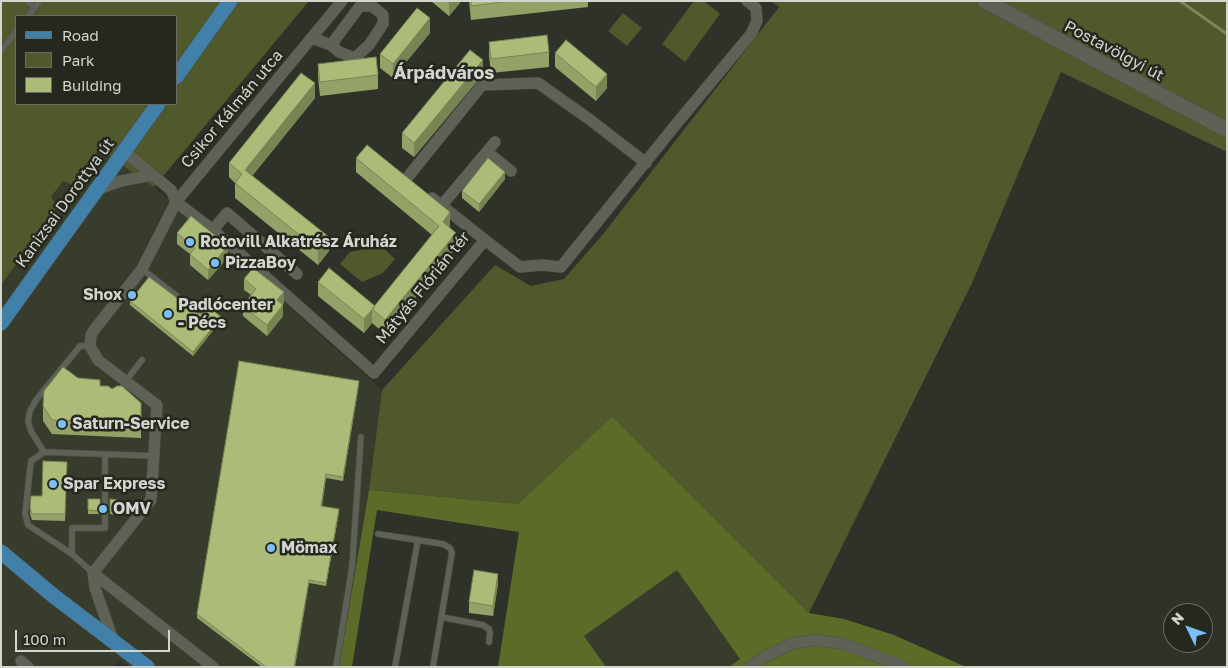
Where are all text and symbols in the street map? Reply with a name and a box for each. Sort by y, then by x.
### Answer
legend [15,15,178,105]
street label: Postavölgyi út [1061,17,1167,85]
text: Road [62,26,99,44]
street label: Csikor Kálmán utca [177,46,287,172]
text: Park [62,51,94,69]
district label: Árpádváros [394,62,494,84]
text: Building [62,76,122,94]
street label: Kanizsai Dorottya út [12,135,118,271]
street label: Mátyás Flórián tér [372,228,474,348]
place label: Rotovill Alkatrész Áruház [200,232,397,252]
marker: Rotovill Alkatrész Áruház [184,236,196,248]
place label: PizzaBoy [225,253,296,273]
marker: PizzaBoy [209,257,221,269]
place label: Shox [83,285,122,305]
marker: Shox [126,289,138,301]
place label: Padlócenter - Pécs [178,295,273,333]
marker: Padlócenter - Pécs [162,308,174,320]
place label: Saturn-Service [72,414,189,434]
marker: Saturn-Service [56,418,68,430]
place label: Spar Express [63,474,166,494]
marker: Spar Express [47,478,59,490]
place label: OMV [113,499,151,519]
marker: OMV [97,503,109,515]
place label: Mömax [281,538,337,558]
marker: Mömax [265,542,277,554]
north arrow [1163,603,1213,653]
text: N [1167,609,1187,628]
scale bar [18,620,172,652]
text: 100 m [23,630,66,648]

